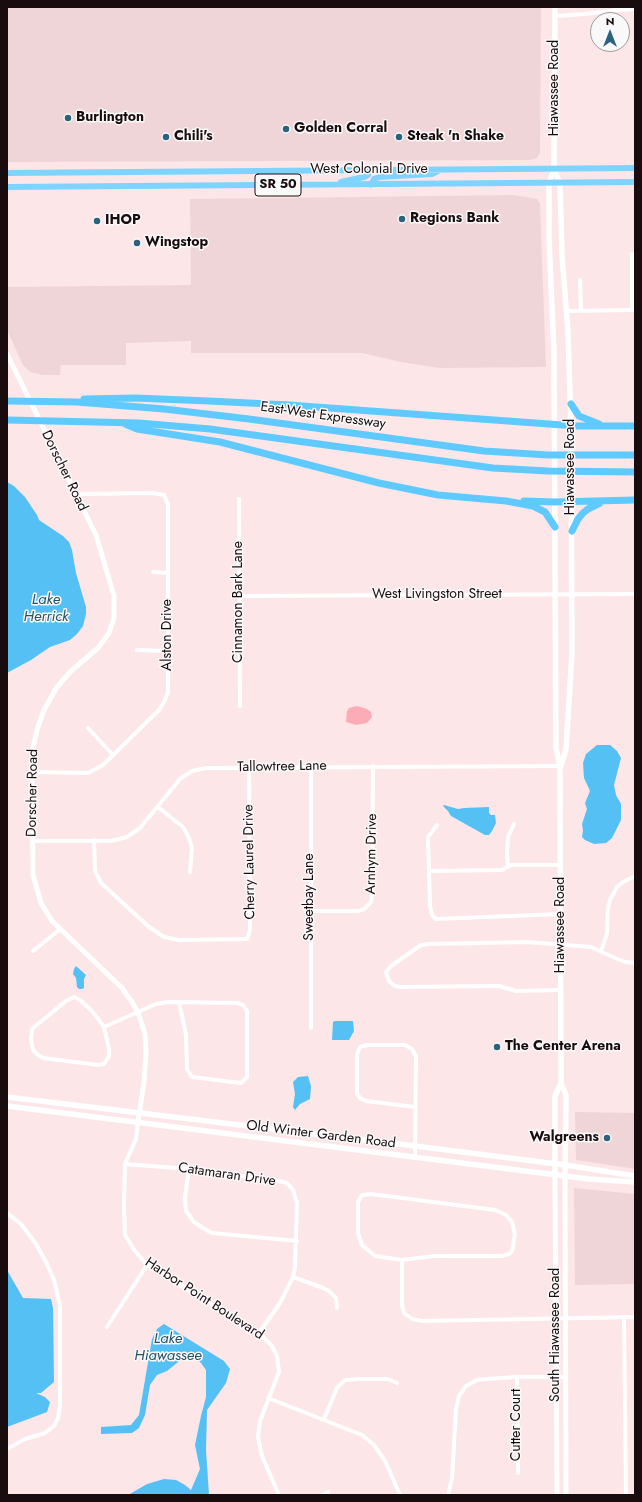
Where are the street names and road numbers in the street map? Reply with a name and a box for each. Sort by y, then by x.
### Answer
street label: Hiawassee Road [547,40,563,136]
street label: West Colonial Drive [310,162,428,178]
road number: SR 50 [255,174,301,196]
street label: East-West Expressway [259,399,387,433]
street label: Hiawassee Road [563,419,579,515]
street label: Dorscher Road [37,428,91,514]
street label: Cinnamon Bark Lane [231,541,247,663]
street label: West Livingston Street [372,587,502,603]
street label: Alston Drive [160,599,176,671]
street label: Dorscher Road [24,749,42,837]
street label: Tallowtree Lane [237,758,327,776]
street label: Cherry Laurel Drive [241,804,259,920]
street label: Arnhym Drive [363,813,381,895]
street label: Sweetbay Lane [302,853,318,941]
street label: Hiawassee Road [553,877,569,973]
street label: Old Winter Garden Road [245,1118,397,1152]
street label: Catamaran Drive [177,1160,277,1190]
street label: Harbor Point Boulevard [141,1254,267,1344]
street label: South Hiawassee Road [548,1268,564,1402]
street label: Cutter Court [509,1389,525,1461]

